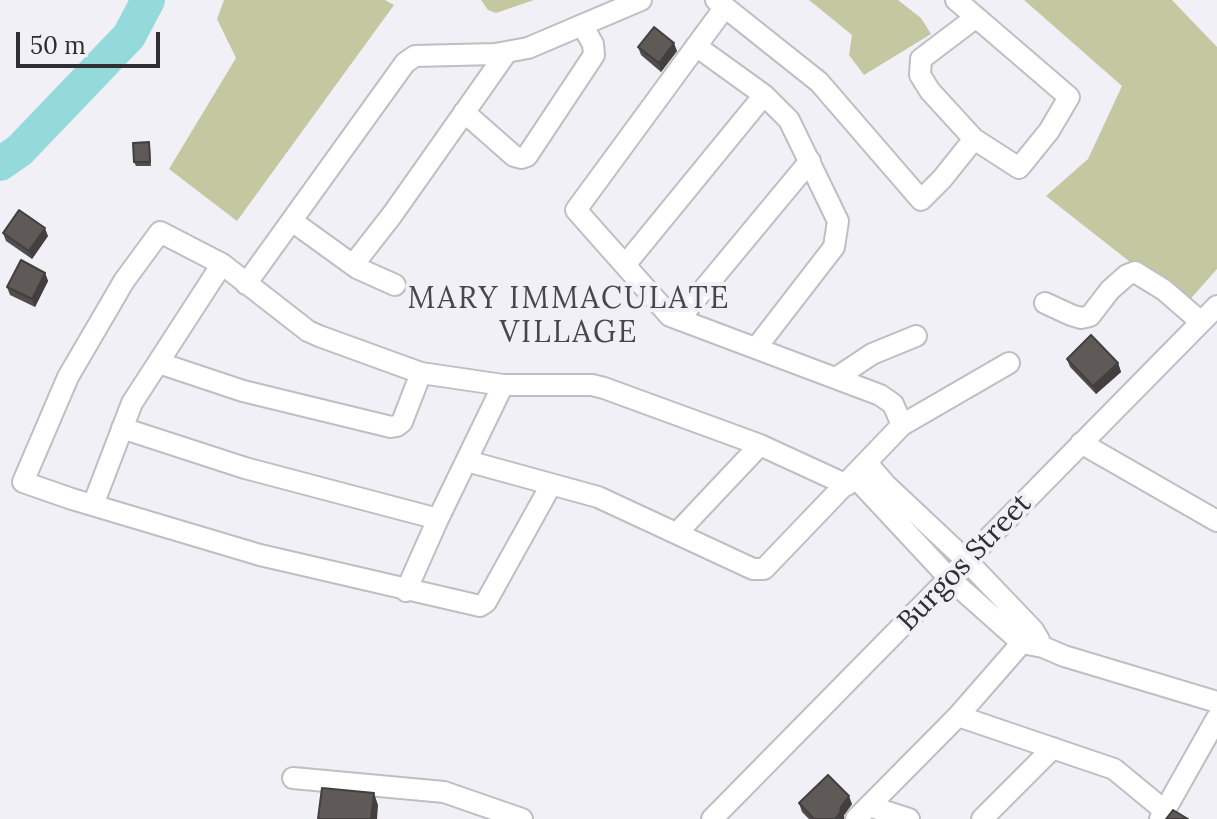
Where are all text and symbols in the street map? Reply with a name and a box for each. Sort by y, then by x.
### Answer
scale bar [20,16,164,66]
text: 50 m [30,30,86,61]
district label: MARY IMMACULATE VILLAGE [408,281,730,352]
street label: Burgos Street [891,488,1039,638]

